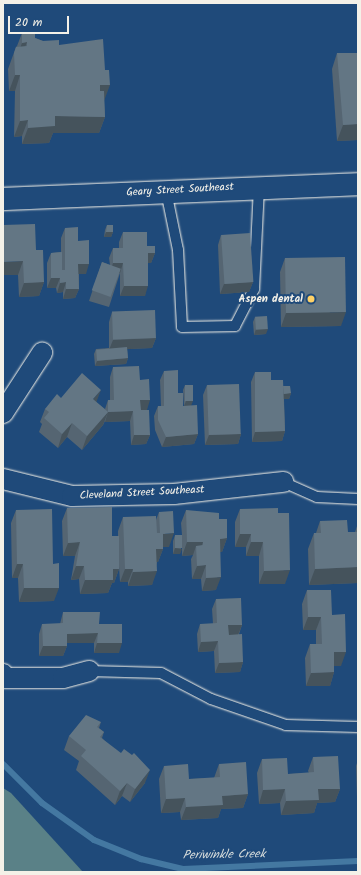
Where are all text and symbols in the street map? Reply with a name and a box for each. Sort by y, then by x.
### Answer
scale bar [10,8,71,34]
text: 20 m [15,13,42,32]
street label: Geary Street Southeast [126,181,234,199]
place label: Aspen dental [238,292,303,306]
marker: Aspen dental [306,294,316,304]
street label: Cleveland Street Southeast [79,483,205,503]
water label: Periwinkle Creek [183,847,265,863]

